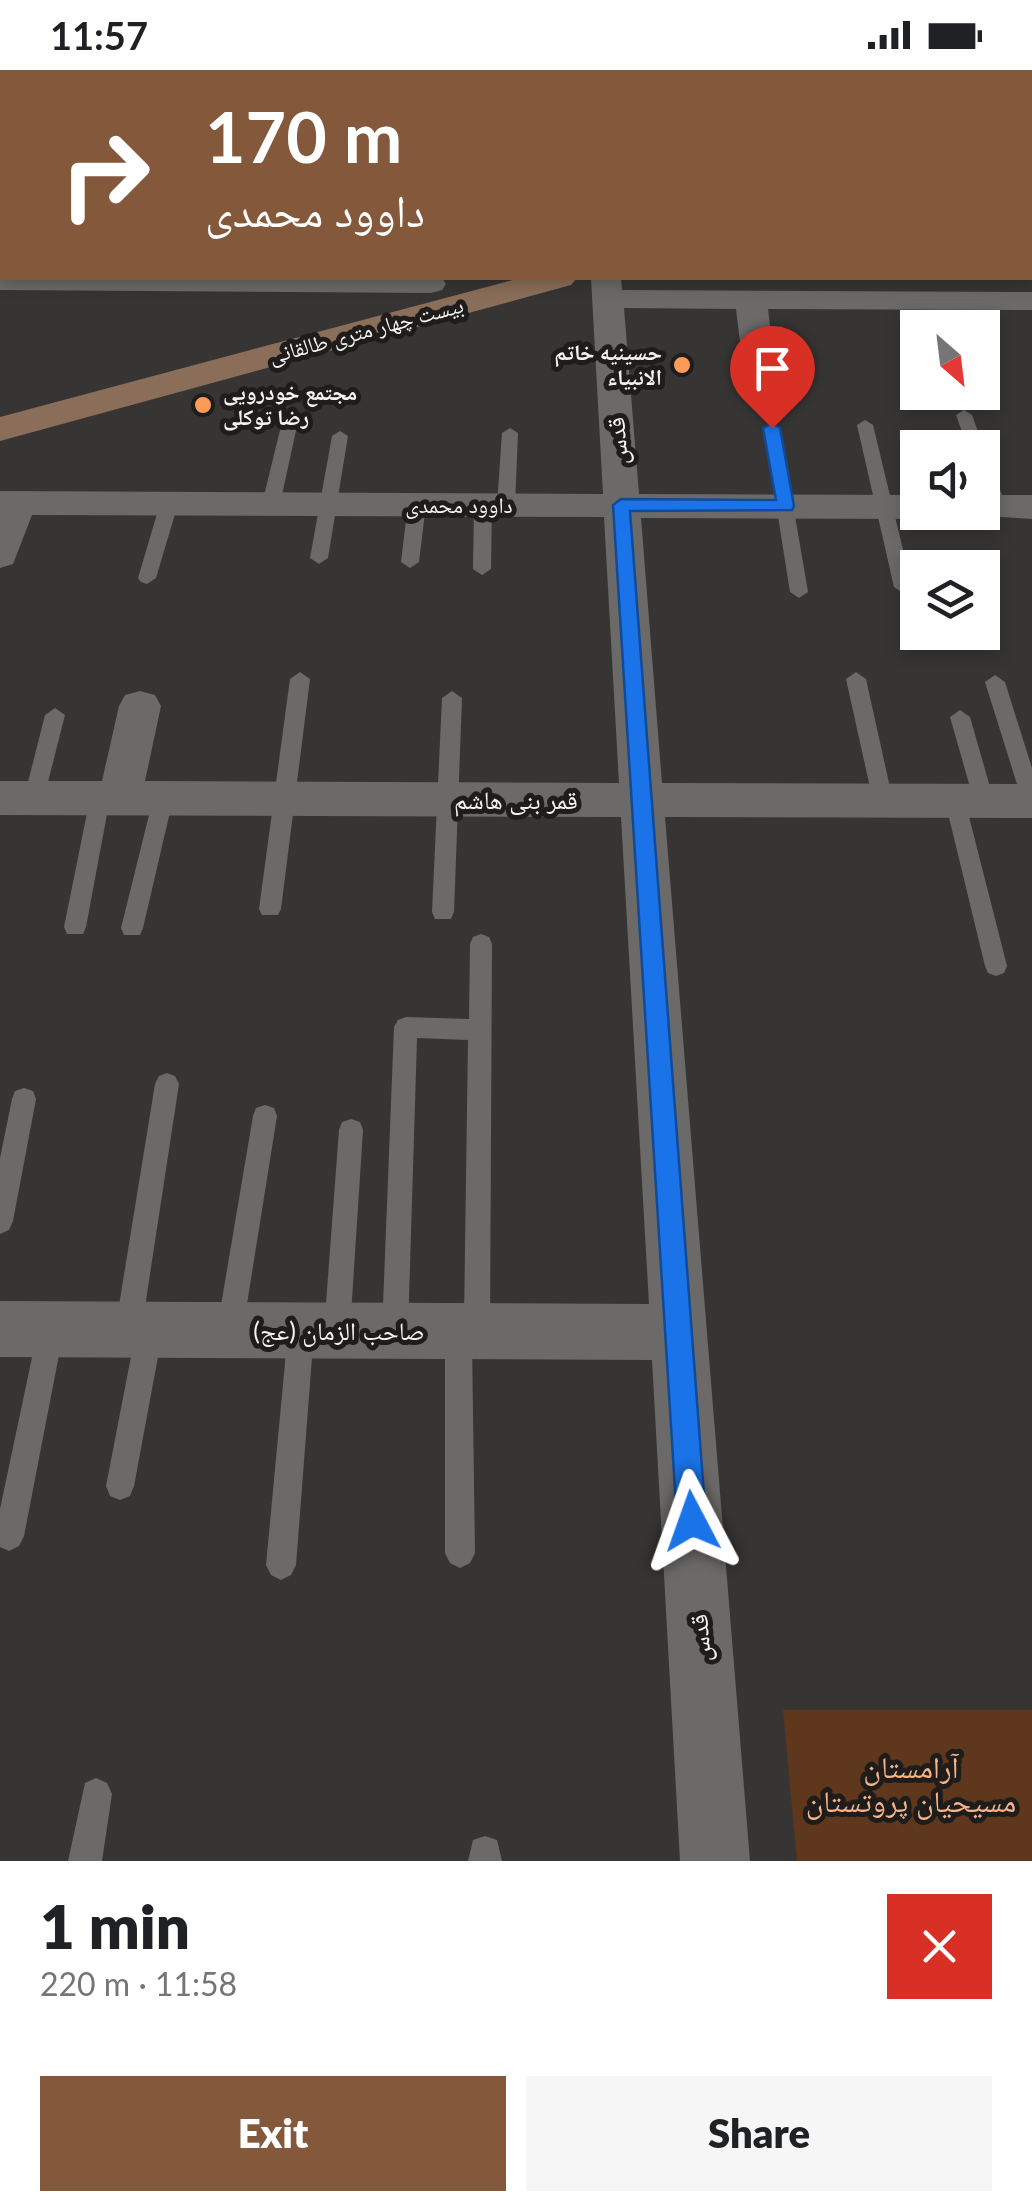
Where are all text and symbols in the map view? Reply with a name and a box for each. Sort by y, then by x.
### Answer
text: 11:57 [50,12,148,58]
text: 170 m [205,94,402,178]
icon: right [40,110,170,240]
text: داوود محمدی [205,183,425,237]
street label: بیست چهار متری طالقانی [266,291,466,369]
north arrow [900,310,1000,410]
map controls [900,310,1000,650]
pin [730,326,815,429]
place label: حسینیه خاتم الانبیاء [554,338,662,391]
icon: arrive [745,341,800,396]
marker: حسینیه خاتم الانبیاء [671,354,693,376]
place label: مجتمع خودرویی رضا توکلی [223,378,357,431]
marker: مجتمع خودرویی رضا توکلی [192,394,214,416]
street label: قدس [599,416,635,466]
button: sound [900,430,1000,530]
street label: داوود محمدی [405,491,513,519]
button: layers [900,550,1000,650]
street label: قمر بنی هاشم [454,784,578,817]
street label: صاحب الزمان (عج) [253,1315,425,1347]
position arrow [640,1469,744,1573]
street label: قدس [682,1613,718,1663]
park label: آرامستان مسیحیان پروتستان [806,1748,1016,1820]
text: 1 min [40,1890,190,1962]
button: close [887,1894,992,1999]
text: 220 m · 11:58 [40,1964,237,2003]
button: Exit [40,2076,506,2191]
button: Share [526,2076,992,2191]

